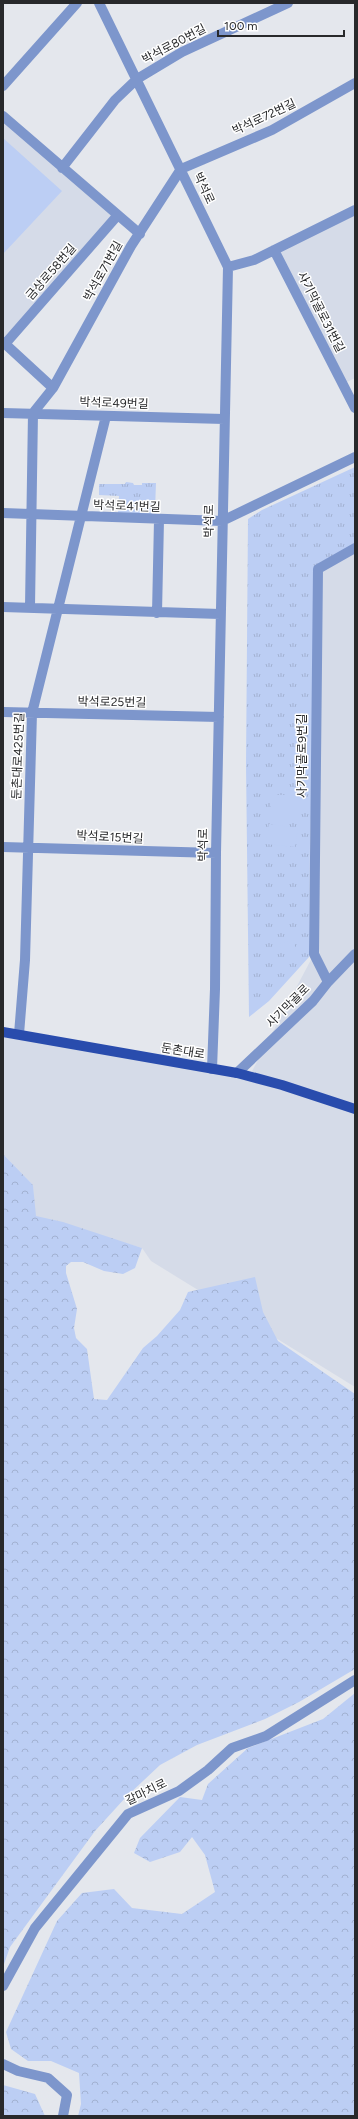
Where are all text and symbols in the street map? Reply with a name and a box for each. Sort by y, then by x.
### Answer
scale bar [218,12,344,38]
text: 100 m [224,19,258,33]
street label: 박석로80번길 [140,21,208,67]
street label: 박석로72번길 [230,96,298,138]
street label: 박석로 [191,170,217,206]
street label: 박석로71번길 [81,238,125,304]
street label: 금상로58번길 [23,241,79,303]
street label: 사기막골로31번길 [295,269,347,355]
street label: 박석로49번길 [79,395,149,411]
street label: 박석로41번길 [93,498,161,514]
street label: 박석로 [202,504,216,538]
street label: 박석로25번길 [77,694,147,710]
street label: 둔촌대로425번길 [9,712,27,800]
street label: 사기막골로9번길 [295,714,309,798]
street label: 박석로15번길 [76,828,144,846]
street label: 박석로 [196,828,210,862]
street label: 사기막골로 [264,982,312,1030]
street label: 둔촌대로 [160,1041,206,1061]
street label: 갈마치로 [123,1776,169,1808]

